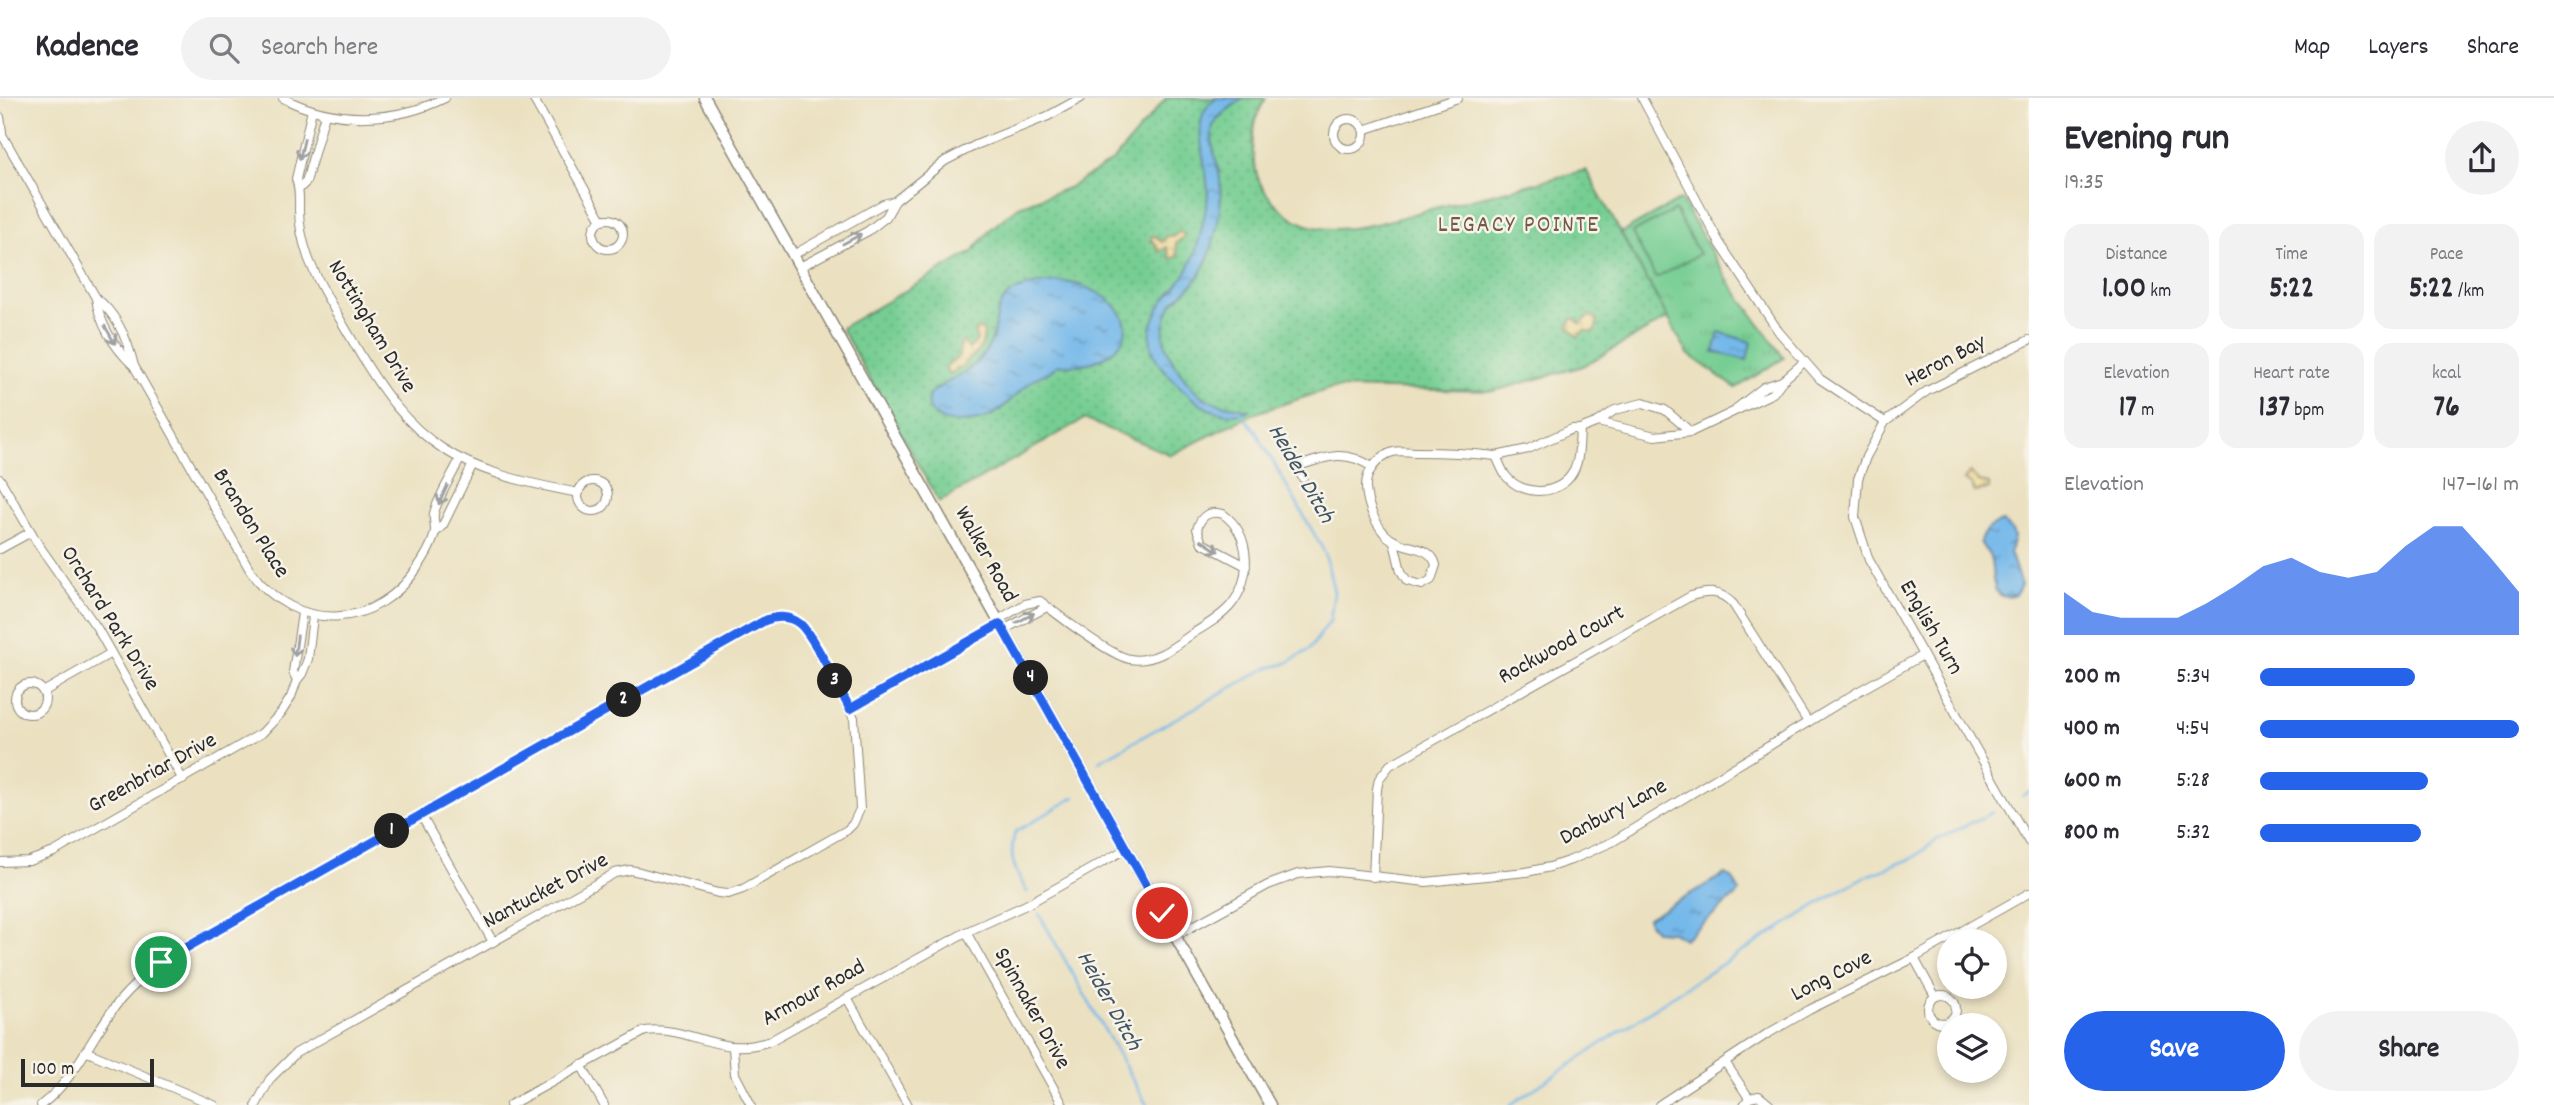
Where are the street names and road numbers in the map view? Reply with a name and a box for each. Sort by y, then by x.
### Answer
street label: Nottingham Drive [318,254,424,400]
street label: Heron Bay [1900,327,1993,397]
street label: Brandon Place [203,463,297,585]
street label: Walker Road [945,501,1025,609]
street label: Orchard Park Drive [51,540,167,698]
street label: English Turn [1890,574,1970,682]
street label: Rockwood Court [1493,598,1631,694]
street label: Greenbriar Drive [83,725,223,823]
street label: Danbury Lane [1555,771,1673,855]
street label: Nantucket Drive [477,845,615,939]
street label: Spinnaker Drive [984,942,1078,1076]
street label: Long Cove [1786,943,1878,1011]
street label: Armour Road [756,952,872,1036]

